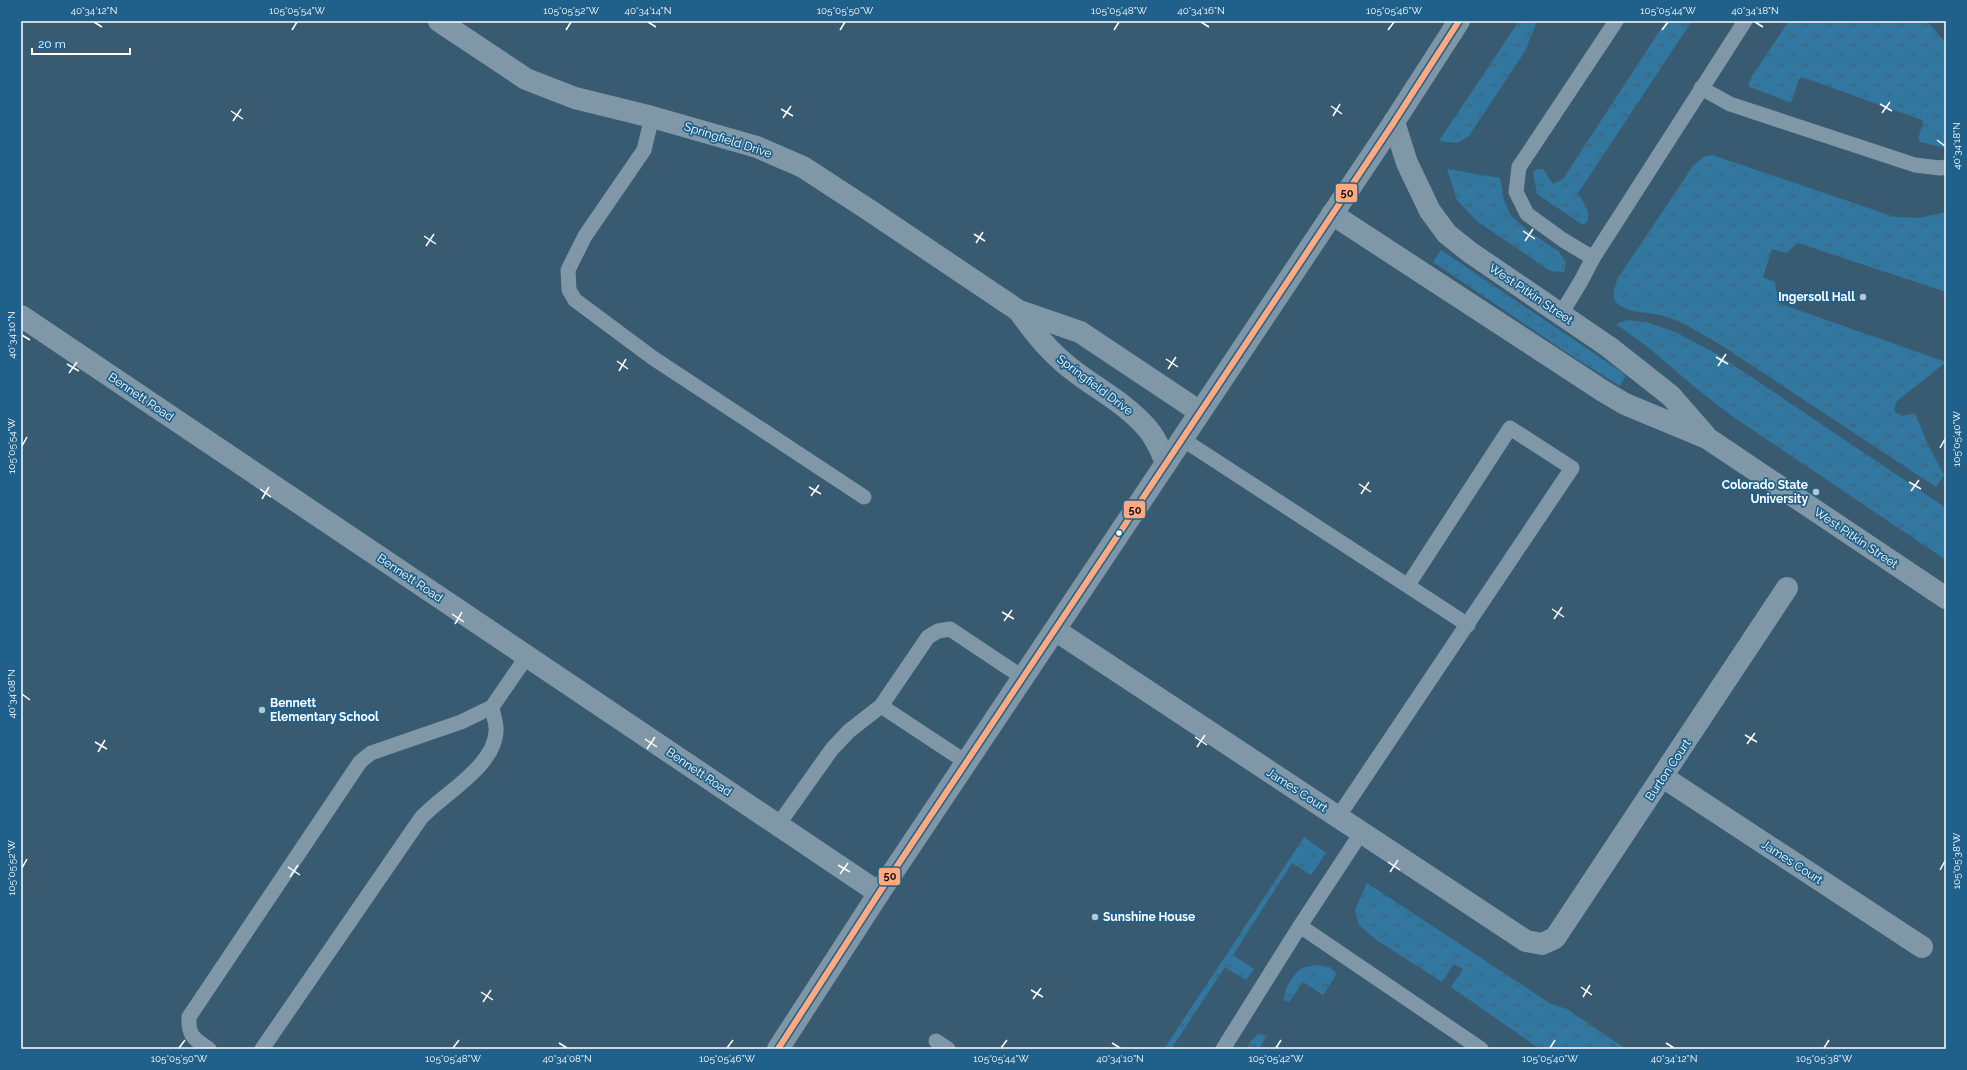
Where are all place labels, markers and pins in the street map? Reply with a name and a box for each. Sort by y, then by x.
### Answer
place label: Ingersoll Hall [1778,290,1855,304]
marker: Ingersoll Hall [1858,292,1868,302]
place label: Colorado State University [1722,478,1808,506]
marker: Colorado State University [1811,487,1821,497]
unlabelled marker [1114,528,1124,538]
place label: Bennett Elementary School [270,696,379,724]
marker: Bennett Elementary School [257,705,267,715]
place label: Sunshine House [1103,910,1195,924]
marker: Sunshine House [1090,912,1100,922]

